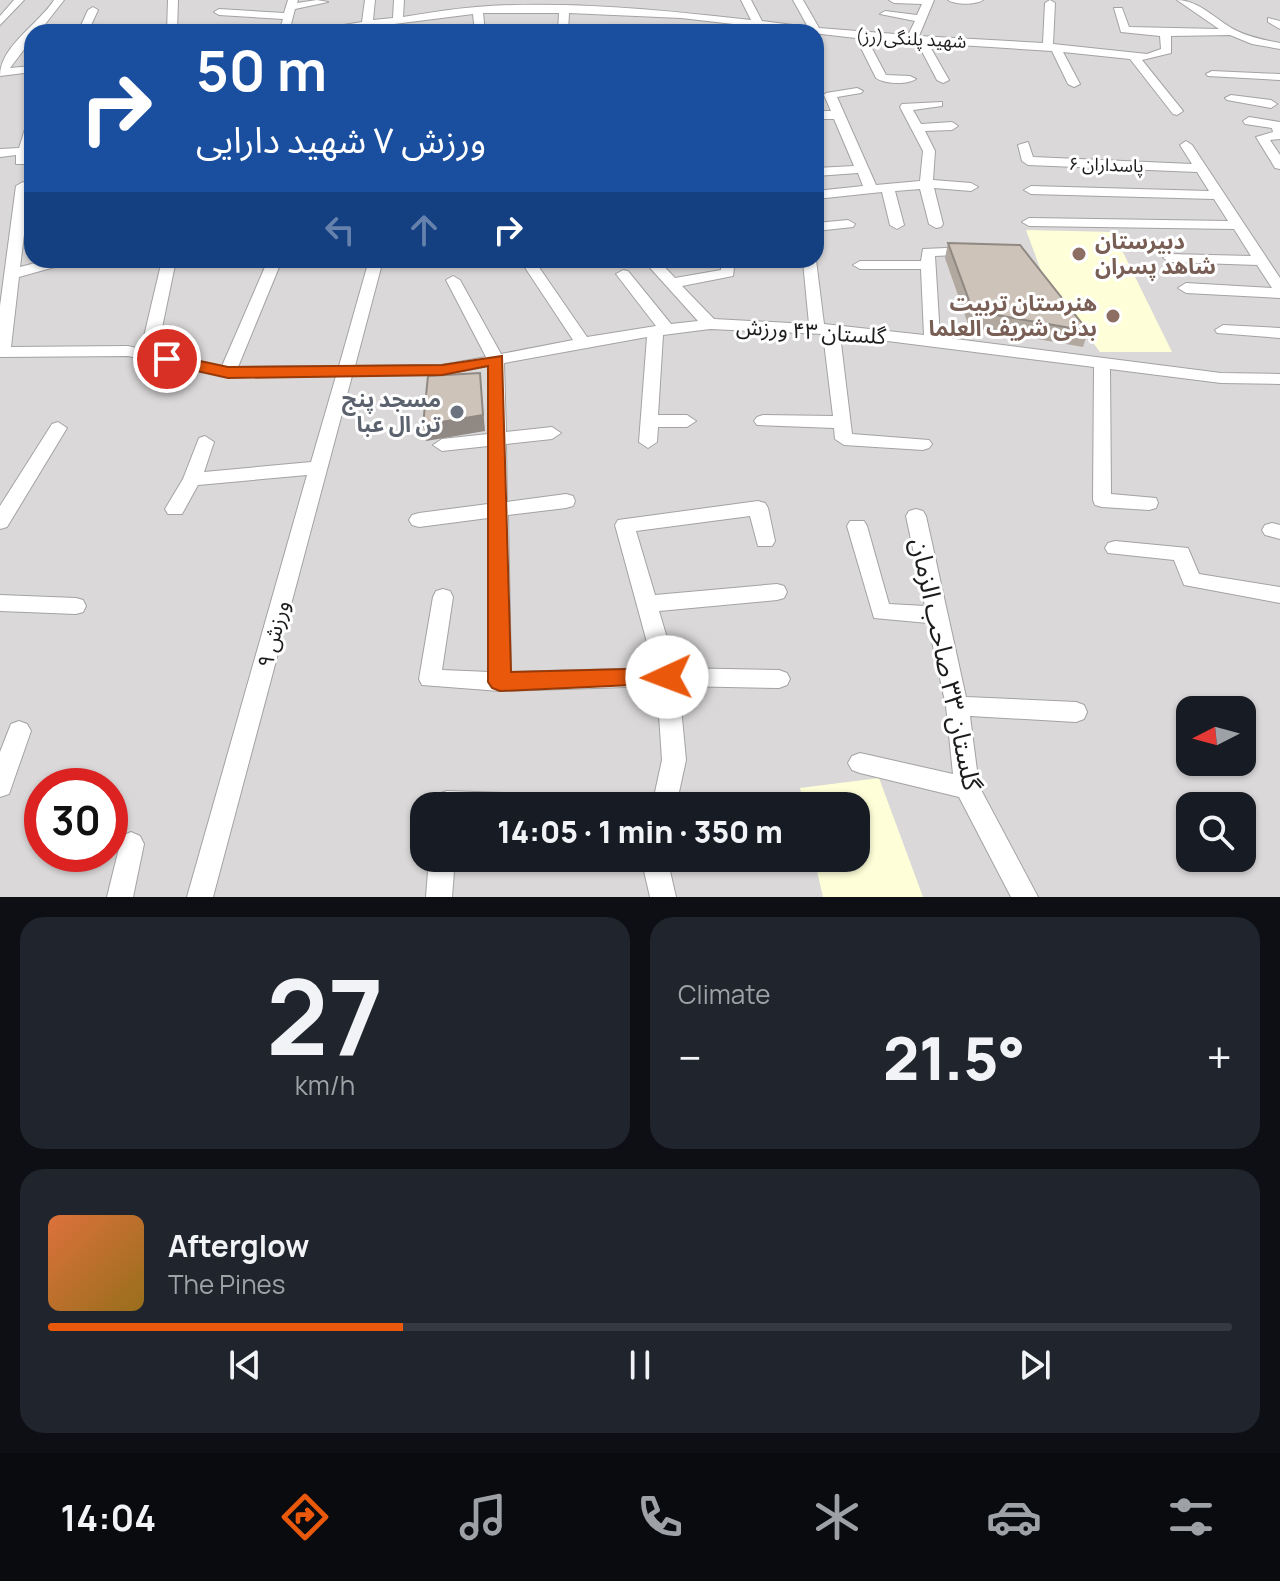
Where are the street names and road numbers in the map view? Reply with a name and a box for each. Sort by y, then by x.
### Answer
street label: شهید پلنگی(رز) [855,23,967,53]
street label: پاسداران ۶ [1068,151,1144,177]
street label: گلستان ۴۳ ورزش [735,311,888,351]
street label: گلستان ۳۳ صاحب الزمان [903,535,991,794]
street label: ورزش ۹ [250,597,296,671]

